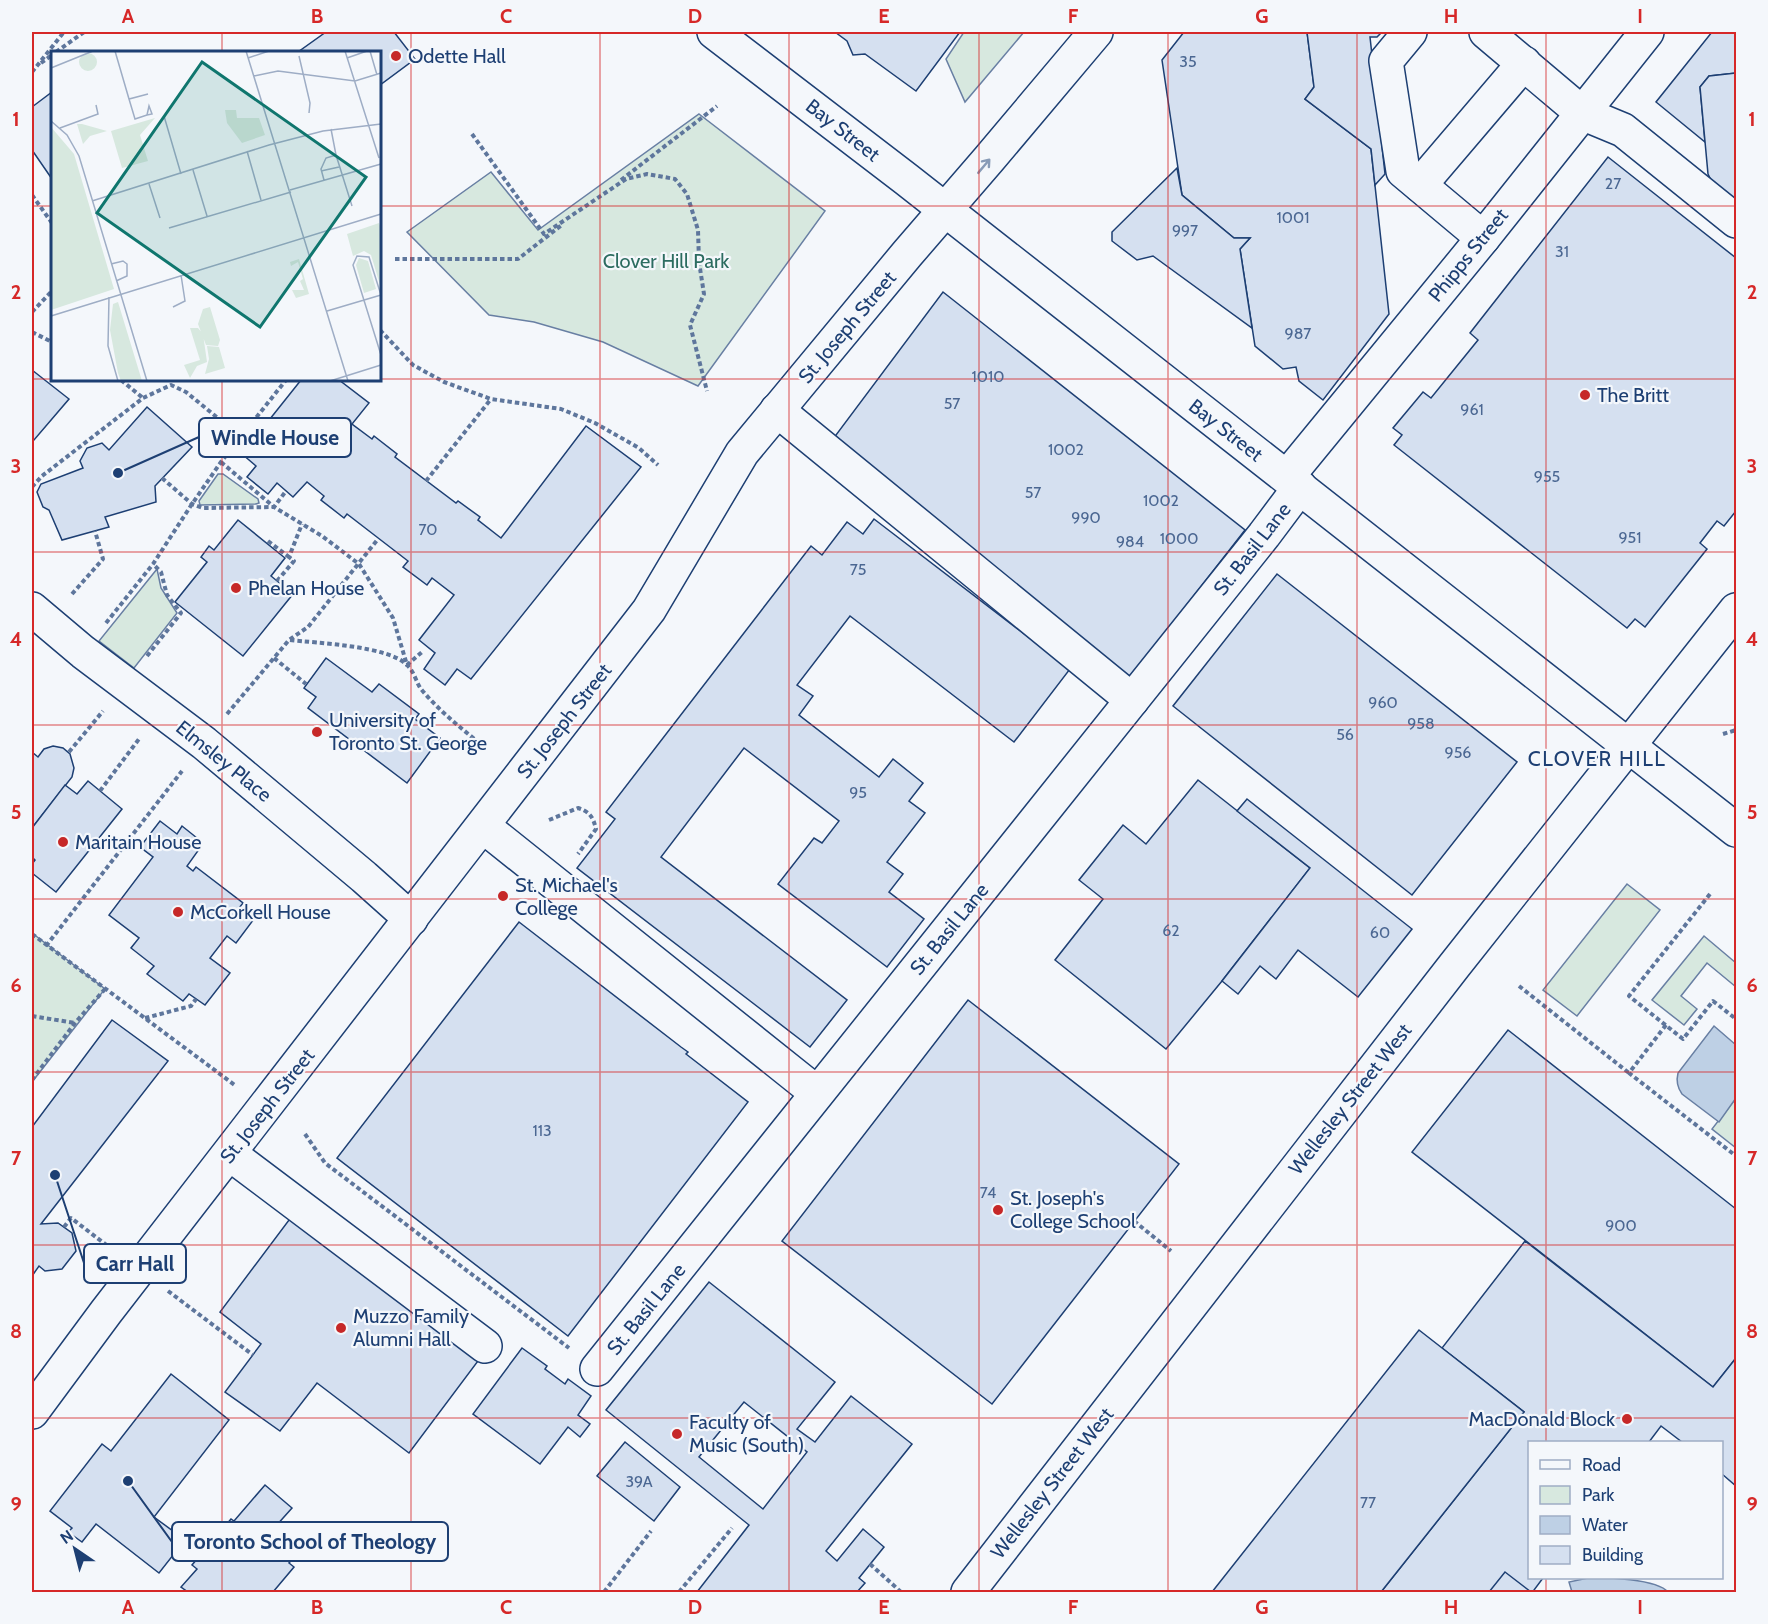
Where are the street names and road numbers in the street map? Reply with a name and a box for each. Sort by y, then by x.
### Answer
street label: Bay Street [801,94,885,166]
street label: Phipps Street [1423,203,1513,306]
street label: St. Joseph Street [793,266,901,388]
street label: Bay Street [1184,394,1268,466]
street label: St. Basil Lane [1208,498,1296,600]
street label: St. Joseph Street [512,659,616,783]
street label: Elmsley Place [171,715,277,807]
street label: St. Basil Lane [905,878,993,980]
street label: Wellesley Street West [1284,1019,1417,1179]
street label: St. Joseph Street [215,1044,319,1168]
street label: St. Basil Lane [602,1258,690,1360]
street label: Wellesley Street West [986,1403,1119,1563]

